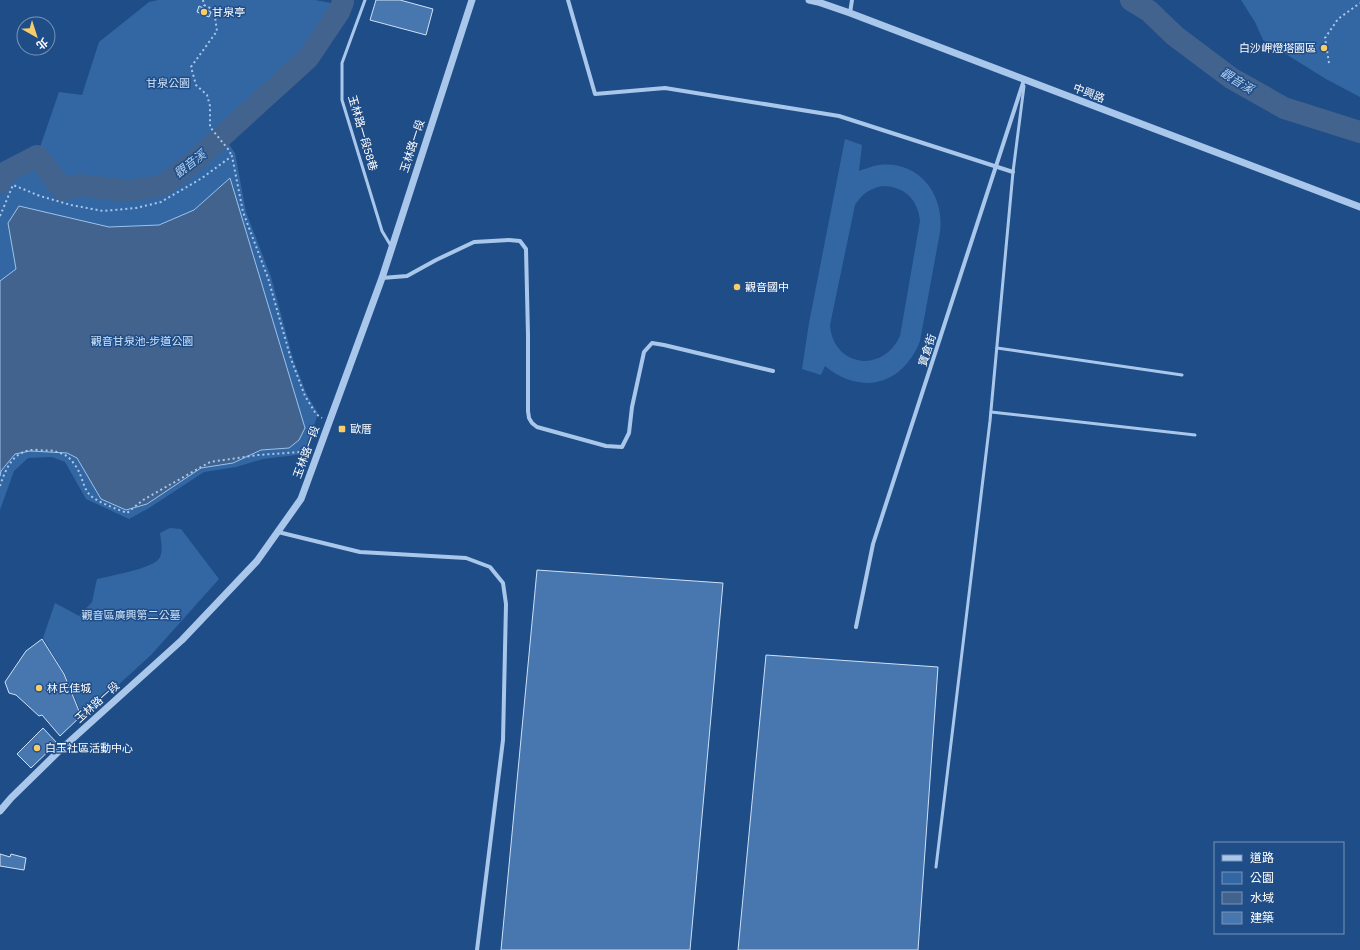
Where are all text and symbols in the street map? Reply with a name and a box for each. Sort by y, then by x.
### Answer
place label: 甘泉亭 [212,6,245,18]
marker: 甘泉亭 [199,7,209,17]
north arrow [16,16,56,56]
text: 北 [34,36,50,52]
place label: 白沙岬燈塔園區 [1239,42,1316,54]
marker: 白沙岬燈塔園區 [1319,43,1329,53]
water label: 觀音溪 [1218,66,1258,98]
park label: 甘泉公園 [146,77,190,89]
street label: 中興路 [1071,81,1107,105]
street label: 玉林路一段58巷 [346,94,380,172]
street label: 玉林路一段 [398,118,426,174]
water label: 觀音溪 [172,146,210,181]
place label: 觀音國中 [745,281,789,293]
marker: 觀音國中 [732,282,742,292]
street label: 寶倉街 [916,332,938,368]
park label: 觀音甘泉池-步道公園 [91,335,193,347]
place label: 歐厝 [350,423,372,435]
street label: 玉林路一段 [291,424,321,480]
marker: 歐厝 [337,424,347,434]
park label: 觀音區廣興第二公墓 [82,609,181,621]
street label: 玉林路一段 [73,679,121,725]
place label: 林氏佳城 [47,682,91,694]
marker: 林氏佳城 [34,683,44,693]
place label: 白玉社區活動中心 [45,742,133,754]
marker: 白玉社區活動中心 [32,743,42,753]
legend [1214,842,1344,934]
text: 道路 [1250,851,1274,865]
text: 公園 [1250,871,1274,885]
text: 水域 [1250,891,1274,905]
text: 建築 [1250,911,1274,925]

